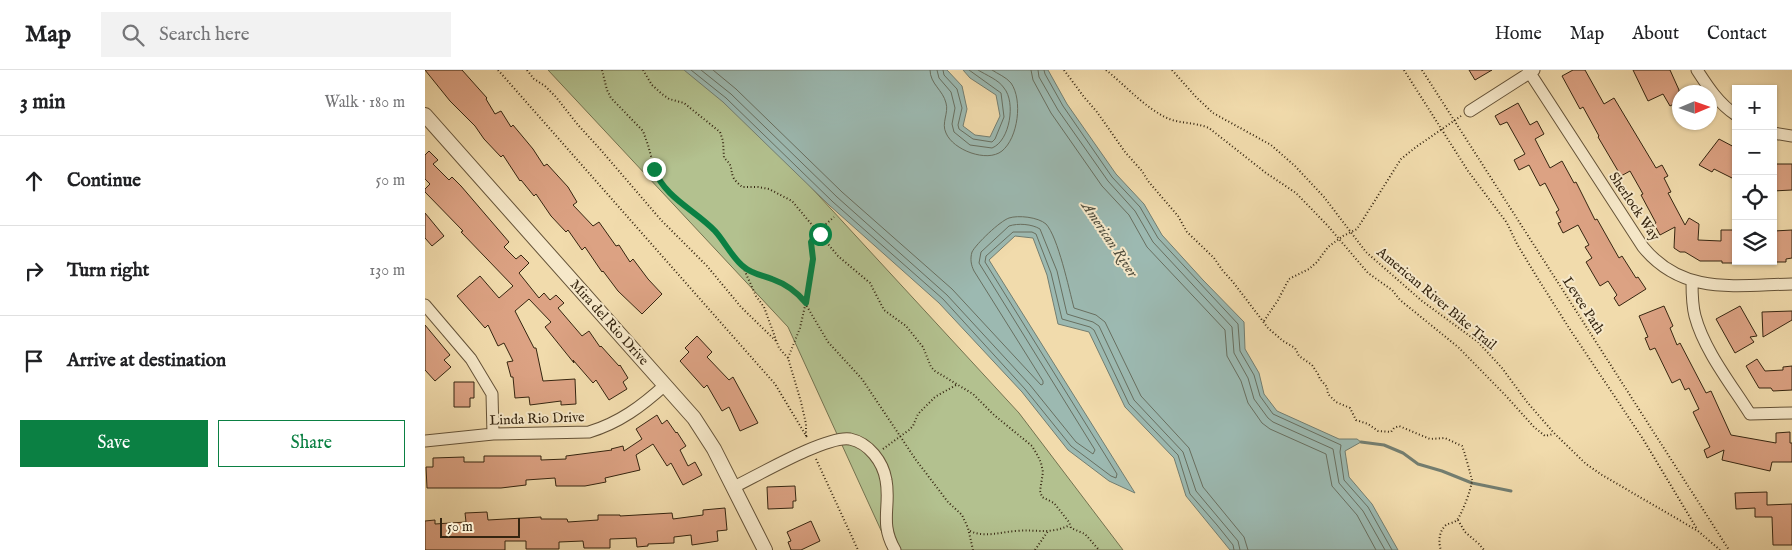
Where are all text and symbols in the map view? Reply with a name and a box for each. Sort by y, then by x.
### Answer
search box [101,12,451,57]
text: Map [25,19,71,50]
icon: search [119,21,147,49]
text: Search here [159,23,250,47]
text: Home [1495,23,1542,46]
text: Map [1570,23,1604,46]
text: About [1632,23,1679,46]
text: Contact [1707,23,1767,46]
north arrow [1672,85,1717,130]
map controls [1732,85,1777,265]
button: + [1732,85,1777,130]
text: 3 min [20,89,65,116]
text: Walk · 180 m [324,93,405,113]
button: − [1732,130,1777,175]
route end [643,158,666,181]
icon: ahead [20,167,48,195]
text: Continue [67,169,141,193]
street label: Sherlock Way [1605,169,1664,245]
text: 50 m [376,171,405,191]
button: locate [1732,175,1777,220]
water label: American River [1076,196,1142,282]
button: layers [1732,220,1777,265]
route start [809,223,832,246]
street label: American River Bike Trail [1372,243,1500,354]
icon: right [20,257,48,285]
text: Turn right [67,259,149,283]
text: 130 m [369,261,405,281]
street label: Levee Path [1558,273,1609,338]
street label: Mira del Rio Drive [566,276,653,370]
icon: arrive [20,347,48,375]
text: Arrive at destination [67,349,226,373]
street label: Linda Rio Drive [489,408,585,430]
button: Save [20,420,208,467]
button: Share [218,420,405,467]
scale bar [440,515,520,538]
text: 50 m [447,518,473,536]

